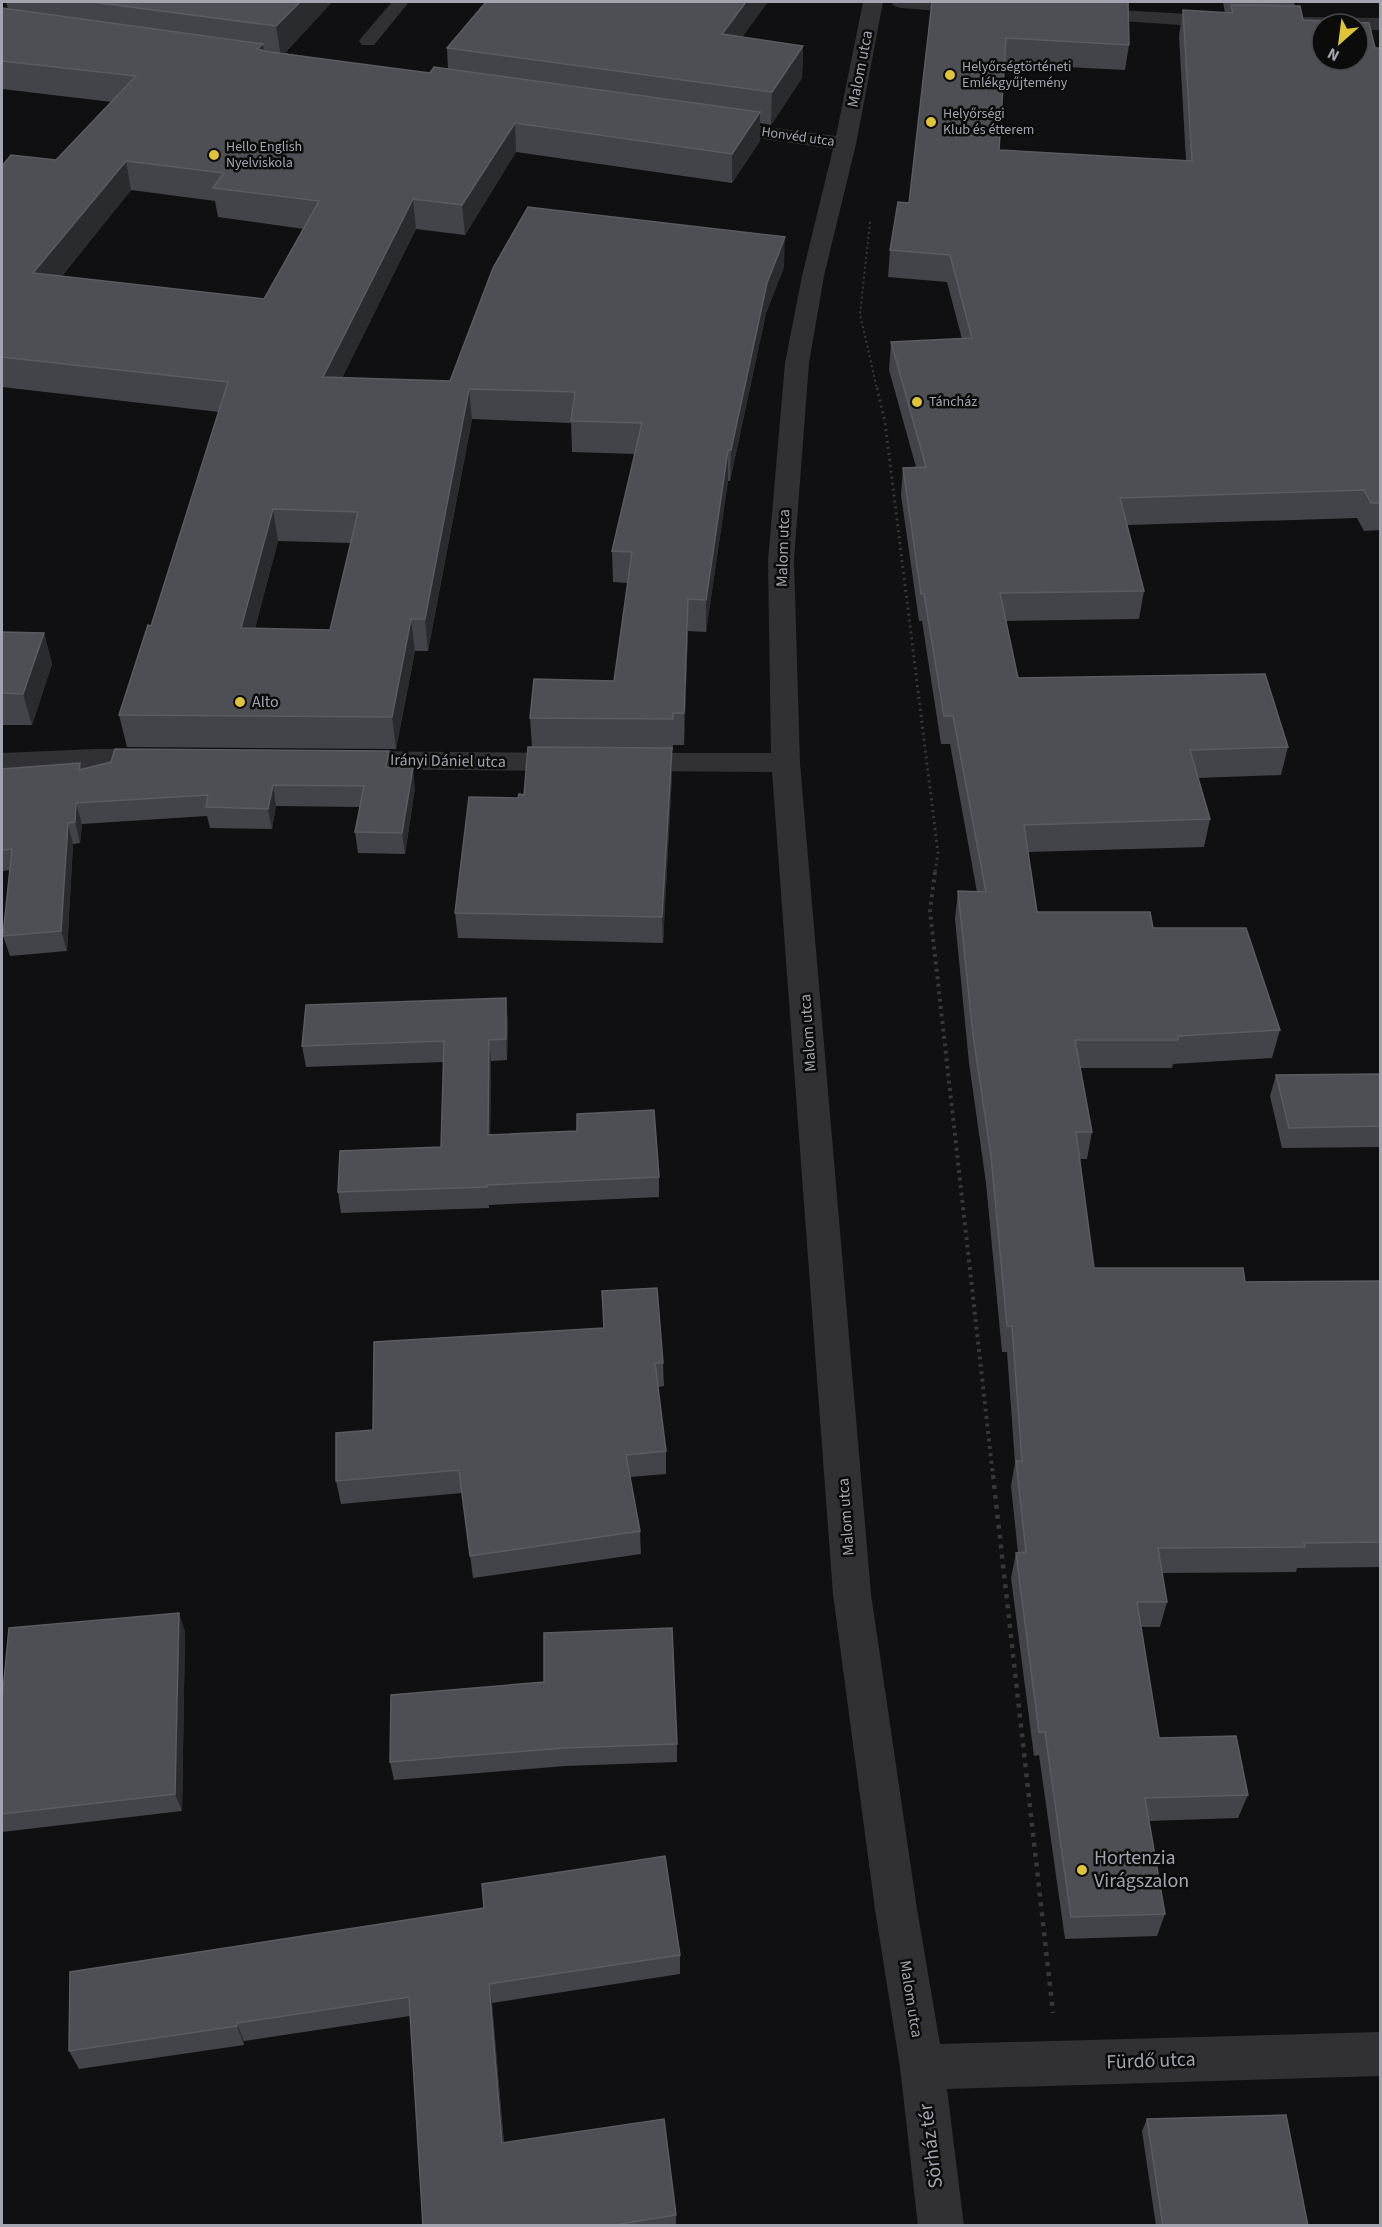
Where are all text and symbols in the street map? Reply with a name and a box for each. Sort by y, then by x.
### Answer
north arrow [1310,12,1370,72]
street label: Malom utca [842,29,878,109]
text: N [1324,42,1343,67]
place label: Helyőrségtörténeti Emlékgyűjtemény [962,57,1071,93]
marker: Helyőrségtörténeti Emlékgyűjtemény [943,68,957,82]
place label: Helyőrségi Klub és étterem [943,104,1034,140]
marker: Helyőrségi Klub és étterem [924,115,938,129]
street label: Honvéd utca [760,122,836,152]
place label: Hello English Nyelviskola [226,137,302,173]
marker: Hello English Nyelviskola [207,148,221,162]
place label: Táncház [929,392,977,412]
marker: Táncház [910,395,924,409]
street label: Malom utca [771,509,795,587]
place label: Alto [252,691,279,713]
marker: Alto [233,695,247,709]
street label: Irányi Dániel utca [390,749,506,773]
street label: Malom utca [794,993,822,1073]
street label: Malom utca [832,1477,860,1557]
place label: Hortenzia Virágszalon [1094,1844,1189,1895]
marker: Hortenzia Virágszalon [1075,1863,1089,1877]
street label: Malom utca [894,1959,928,2039]
street label: Fürdő utca [1106,2045,1196,2077]
street label: Sörház tér [912,2102,950,2190]

